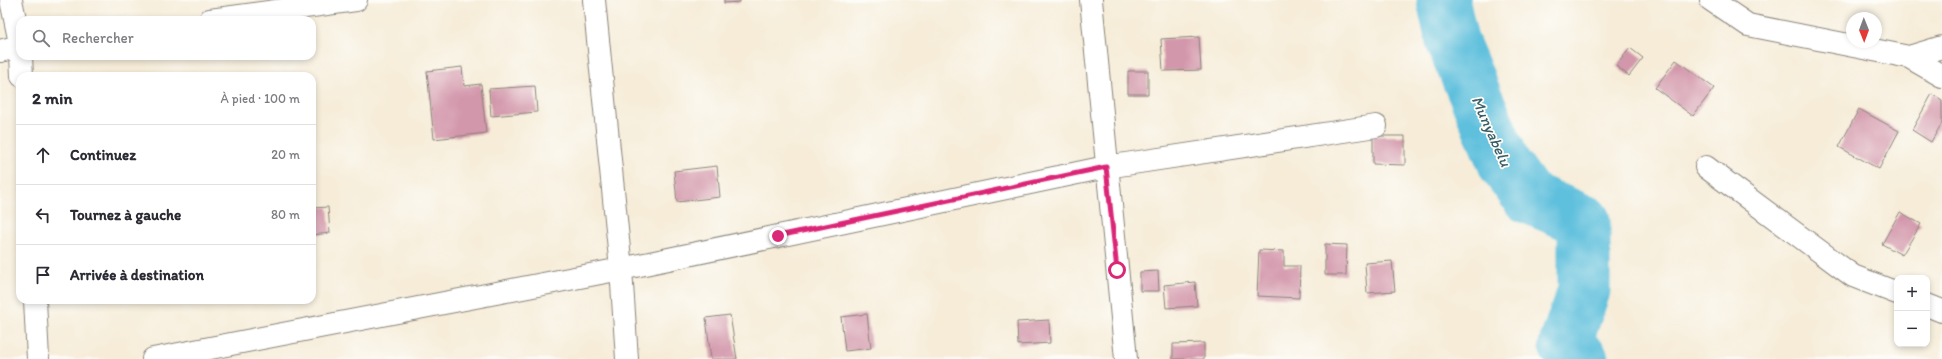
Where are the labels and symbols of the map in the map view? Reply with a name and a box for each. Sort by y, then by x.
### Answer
north arrow [1846,12,1882,48]
water label: Munyabelu [1468,93,1516,171]
route end [769,227,787,245]
route start [1108,261,1126,279]

